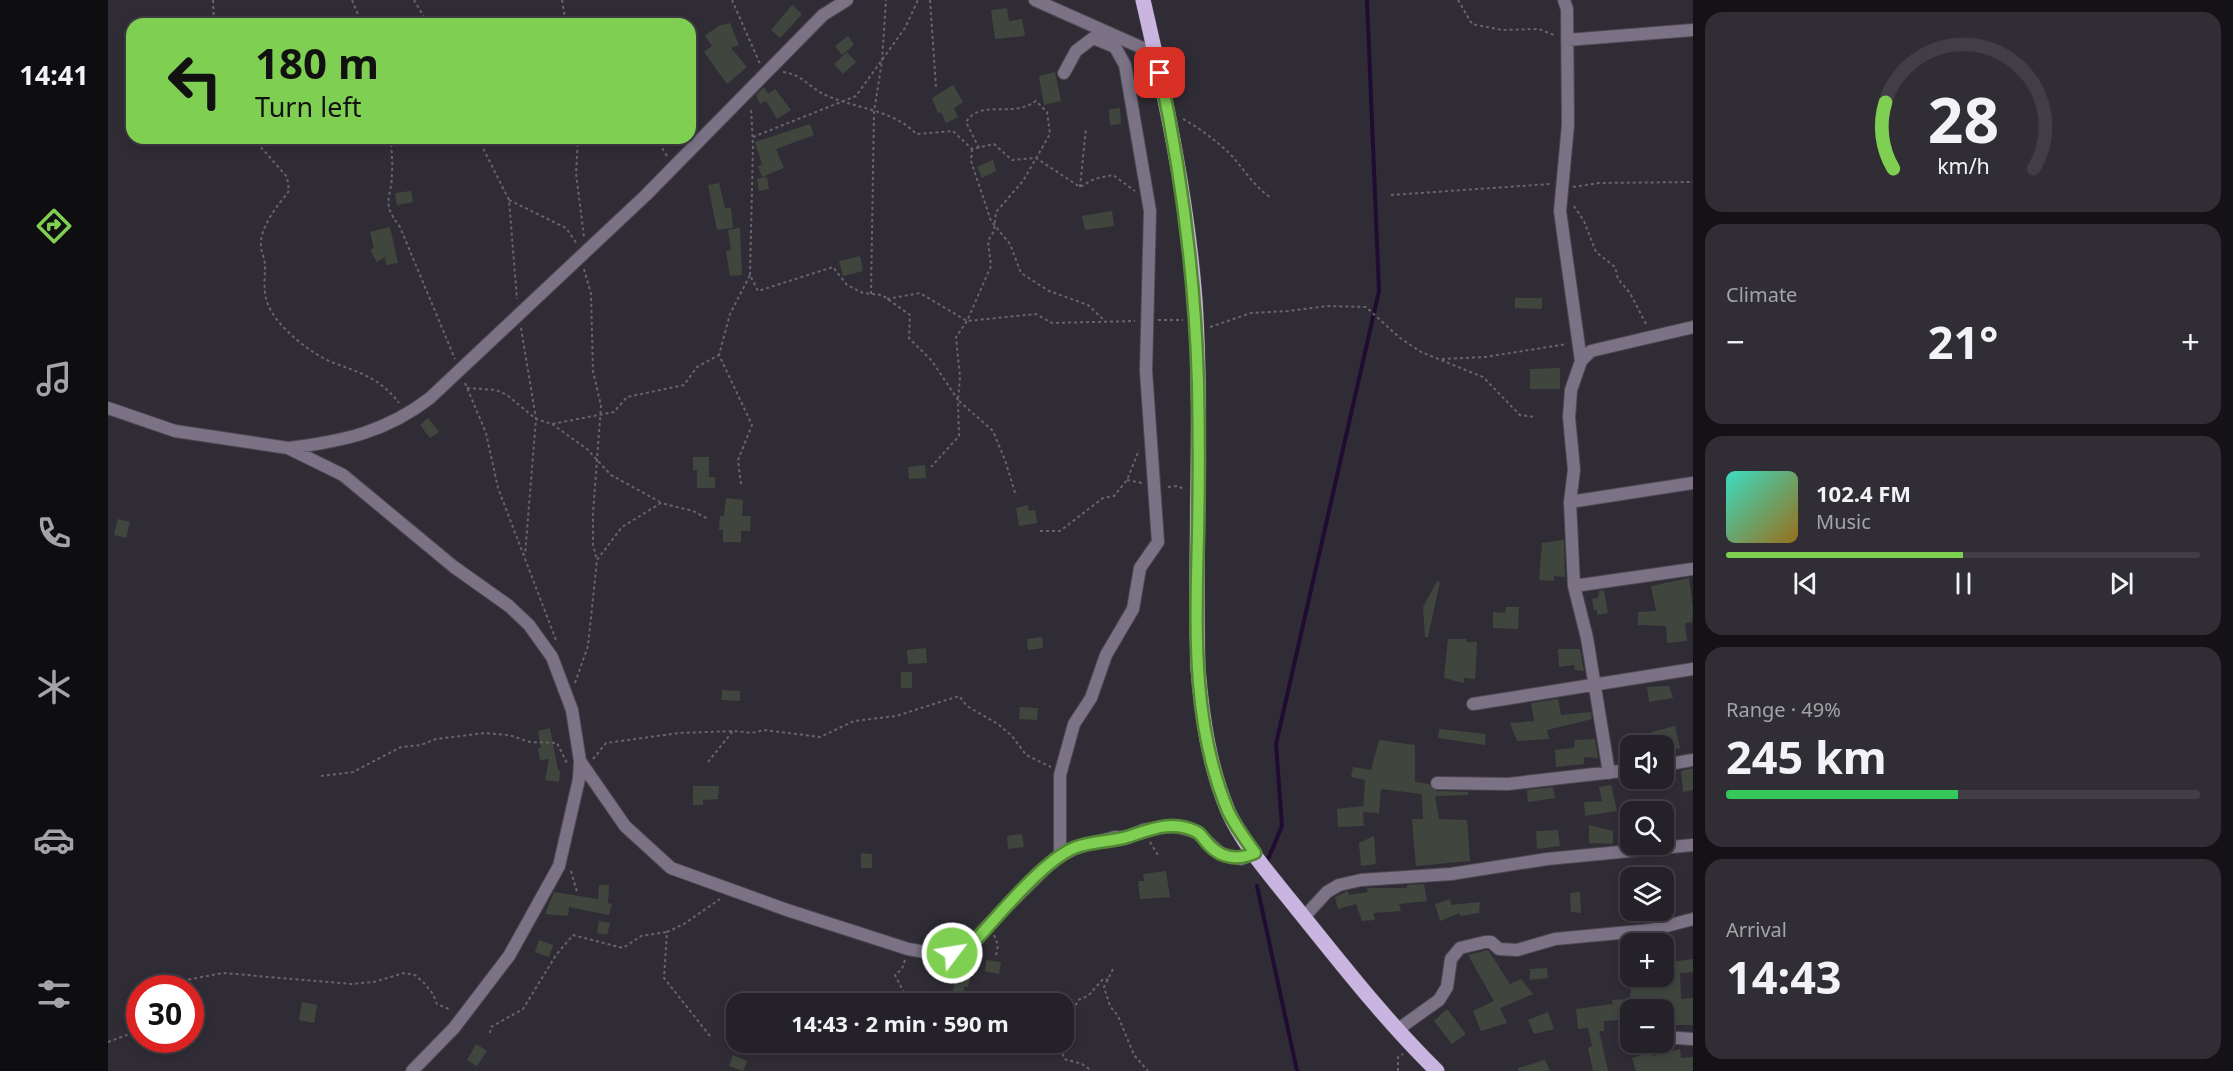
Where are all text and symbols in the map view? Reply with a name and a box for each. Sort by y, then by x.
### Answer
text: 180 m [255,34,379,91]
icon: left [156,42,234,120]
pin [1134,47,1185,98]
text: 14:41 [19,56,89,93]
icon: arrive [1143,56,1176,89]
text: 28 [1927,76,1999,161]
text: Turn left [255,88,361,125]
text: km/h [1937,151,1989,180]
icon: directions [33,205,75,247]
text: Climate [1726,281,1797,308]
text: 21° [1928,311,1998,372]
text: − [1726,319,1745,364]
text: + [2181,319,2200,364]
icon: music [33,358,75,400]
text: 102.4 FM [1816,478,1911,508]
text: Music [1816,508,1871,535]
icon: phone [33,512,75,554]
icon: previous [1789,567,1822,600]
icon: pause [1947,567,1980,600]
icon: next [2105,567,2138,600]
icon: climate [33,666,75,708]
text: Range · 49% [1726,696,1841,723]
text: 245 km [1726,726,1887,787]
map controls [1620,735,1674,1053]
button: sound [1620,735,1674,789]
button: search [1620,801,1674,855]
icon: car [33,819,75,861]
button: layers [1620,867,1674,921]
text: Arrival [1726,916,1787,943]
position arrow [920,921,984,985]
button: + [1620,933,1674,987]
text: 14:43 [1726,946,1842,1007]
icon: filters [33,973,75,1015]
speed limit sign: 30 [126,975,204,1053]
button: − [1620,999,1674,1053]
text: 14:43 · 2 min · 590 m [791,1008,1009,1038]

